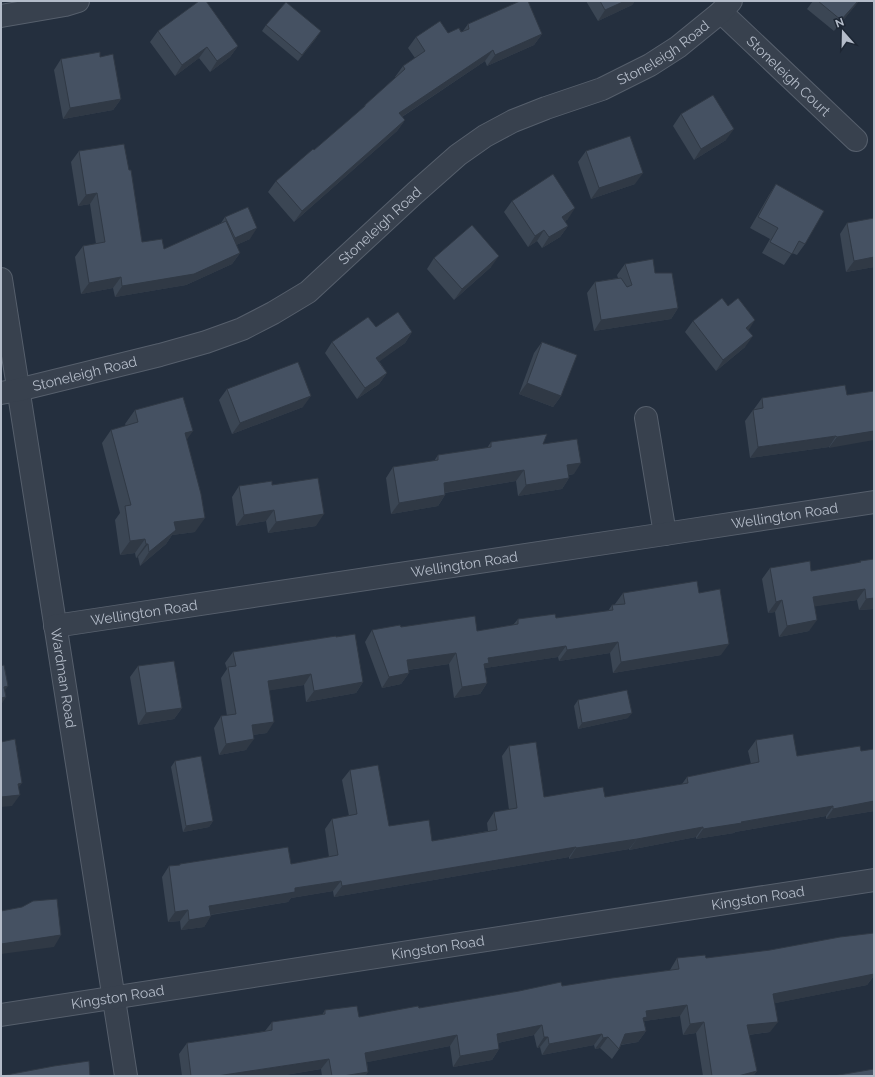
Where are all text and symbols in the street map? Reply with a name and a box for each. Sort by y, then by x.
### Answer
north arrow [823,12,863,52]
text: N [834,16,846,31]
street label: Stoneleigh Road [614,17,712,88]
street label: Stoneleigh Court [743,33,834,120]
street label: Stoneleigh Road [335,183,424,268]
street label: Stoneleigh Road [31,353,139,394]
street label: Wellington Road [730,500,839,532]
street label: Wellington Road [410,548,519,580]
street label: Wellington Road [90,597,198,629]
street label: Wardman Road [48,627,79,729]
street label: Kingston Road [710,883,806,913]
street label: Kingston Road [390,932,485,963]
street label: Kingston Road [70,982,165,1012]

